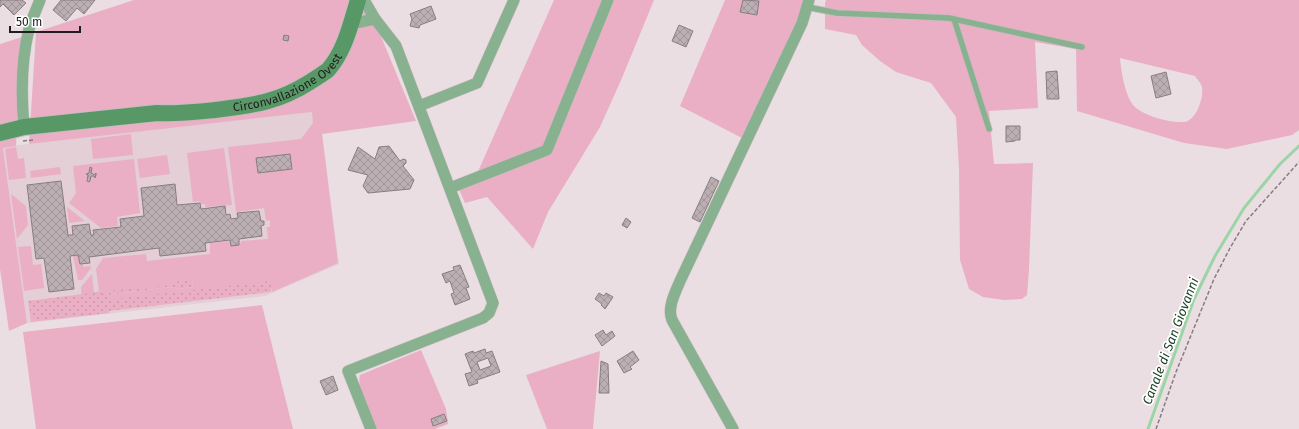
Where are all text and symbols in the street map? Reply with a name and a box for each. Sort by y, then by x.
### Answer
scale bar [10,8,80,34]
text: 50 m [16,15,42,29]
street label: Circonvallazione Ovest [232,50,345,115]
water label: Canale di San Giovanni [1139,275,1202,407]

